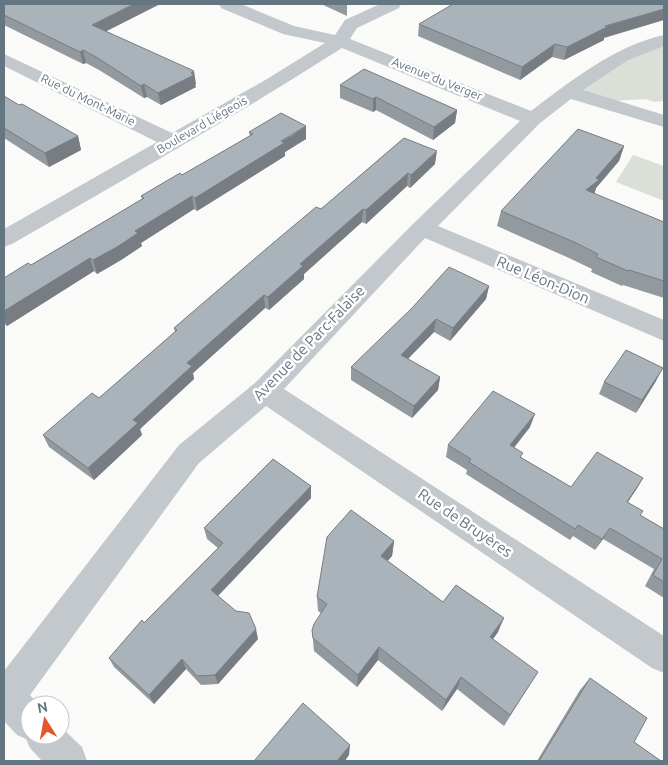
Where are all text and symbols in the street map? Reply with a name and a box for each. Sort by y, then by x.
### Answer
street label: Avenue du Verger [390,54,485,103]
street label: Rue du Mont-Marie [39,71,137,128]
street label: Boulevard Liégeois [154,93,249,156]
street label: Rue Léon-Dion [494,252,592,307]
street label: Avenue de Parc-Falaise [249,282,368,404]
street label: Rue de Bruyères [415,485,516,560]
north arrow [20,695,70,745]
text: N [36,698,49,716]

